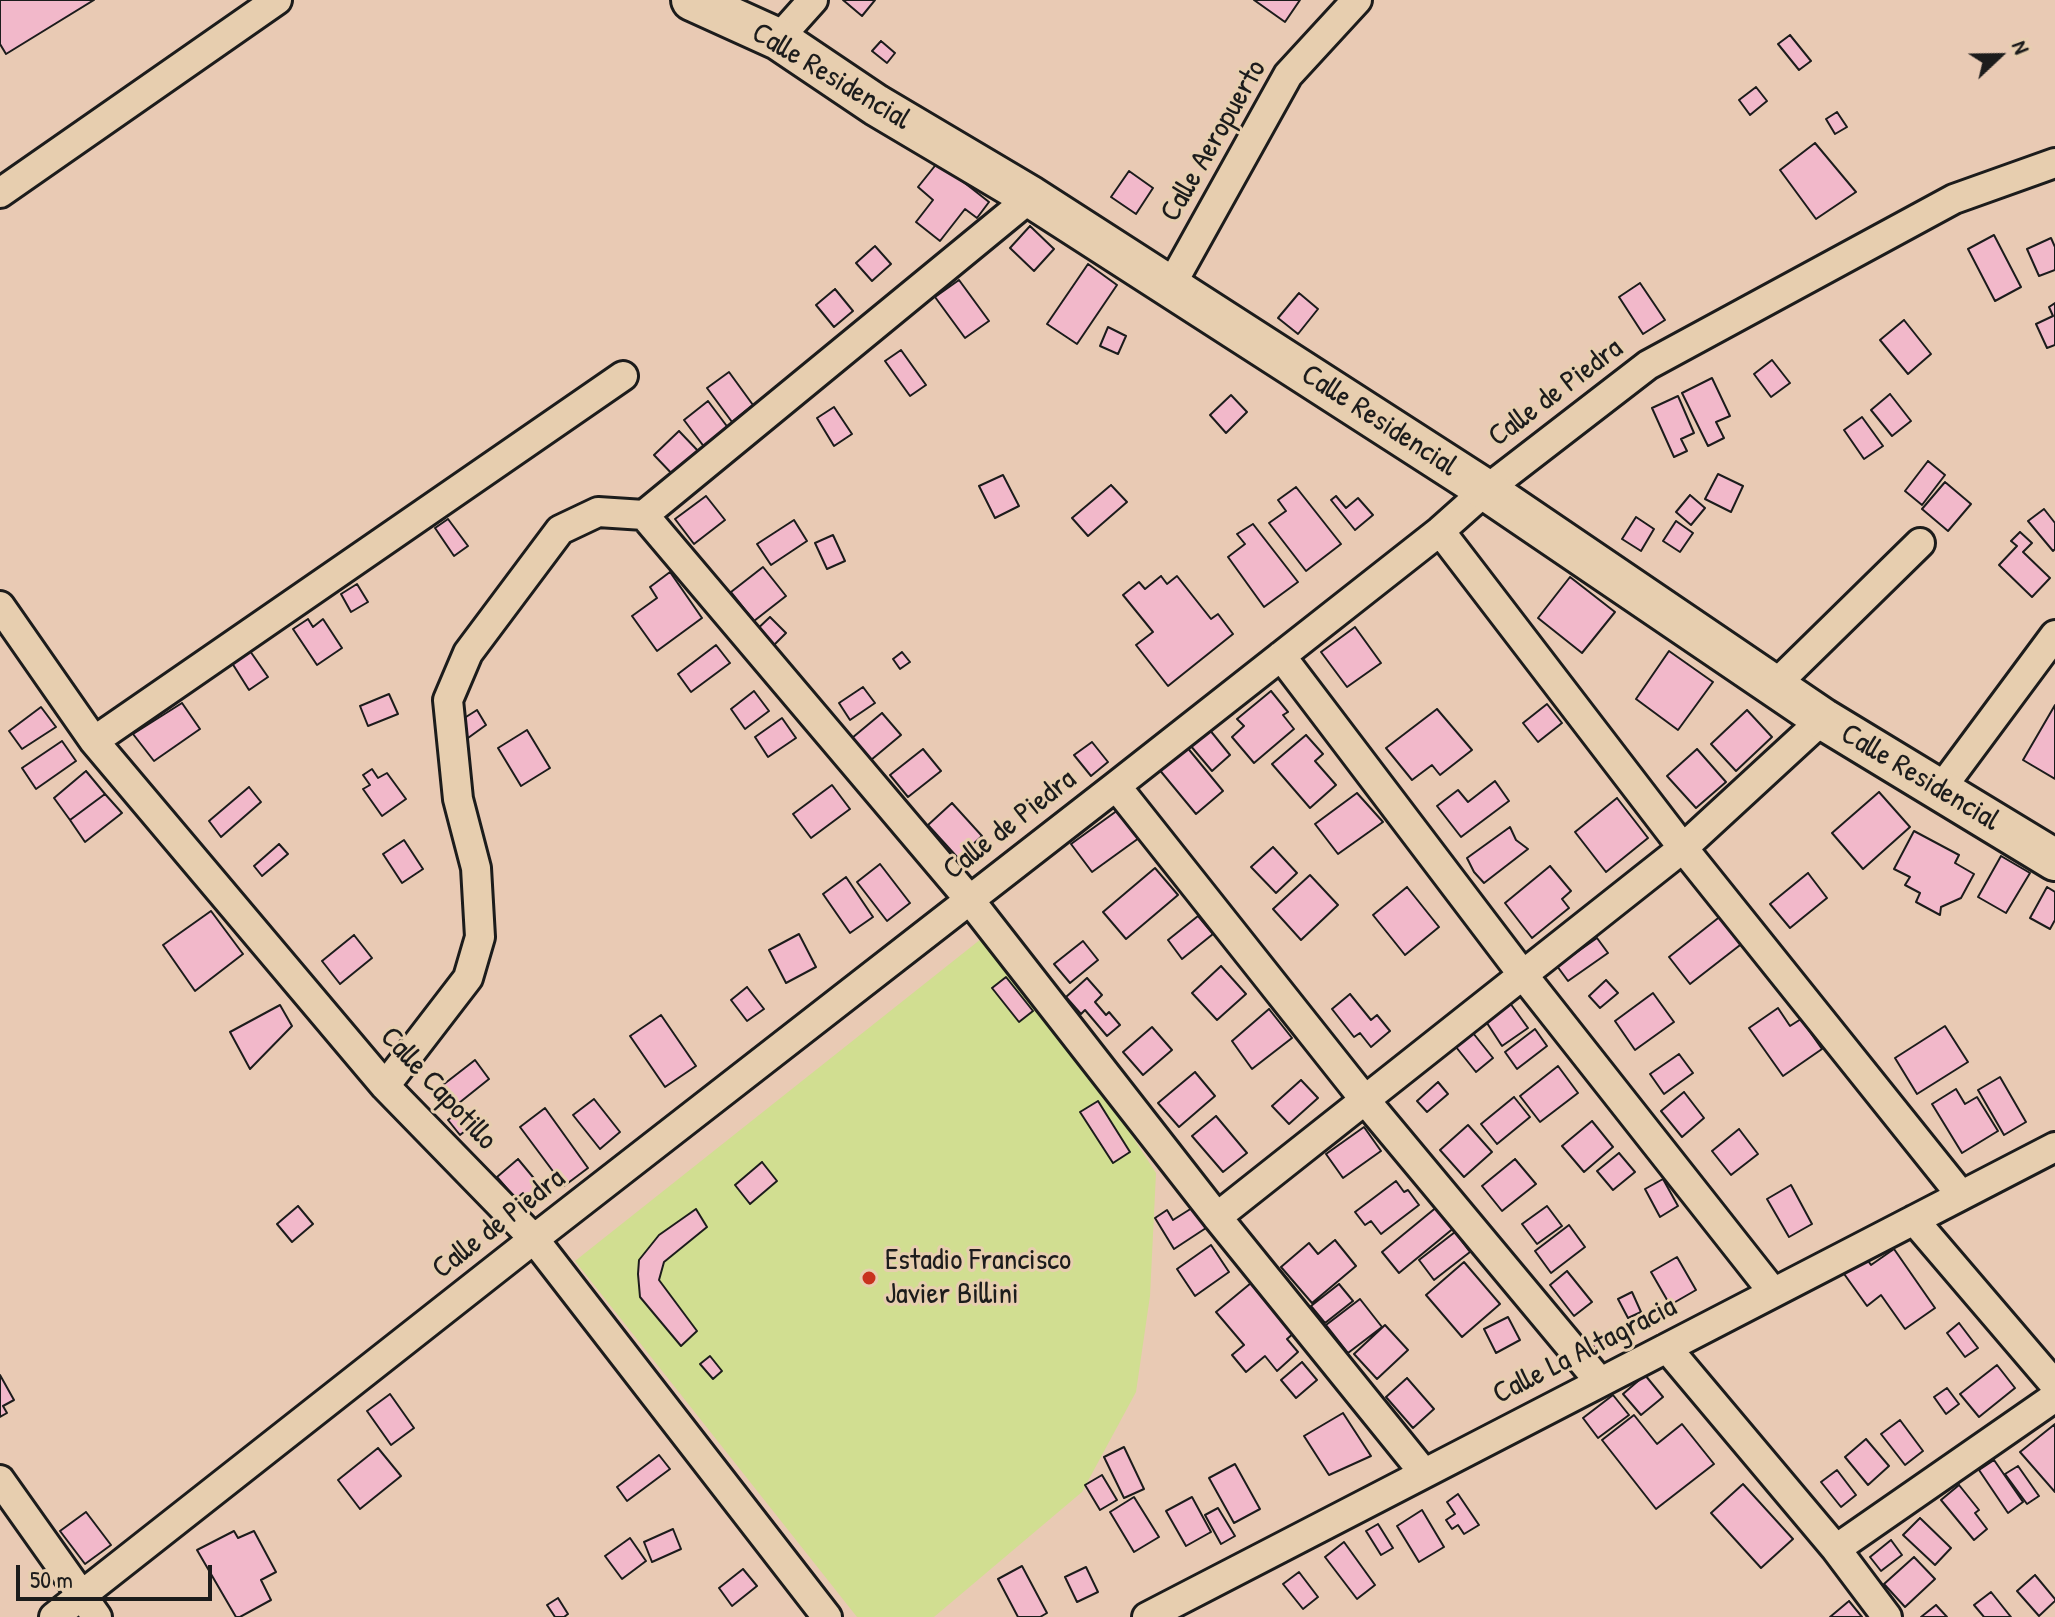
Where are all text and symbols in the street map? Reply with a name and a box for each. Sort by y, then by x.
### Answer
street label: Calle Residencial [745,15,917,139]
north arrow [1959,16,2039,96]
text: N [2005,36,2037,58]
street label: Calle Aeropuerto [1153,54,1275,228]
street label: Calle de Piedra [1482,331,1630,455]
street label: Calle Residencial [1294,357,1464,485]
street label: Calle Residencial [1834,716,2006,840]
street label: Calle de Piedra [936,762,1084,888]
street label: Calle Capotillo [372,1020,504,1158]
street label: Calle de Piedra [425,1161,573,1287]
place label: Estadio Francisco Javier Billini [885,1243,1071,1314]
marker: Estadio Francisco Javier Billini [860,1269,878,1287]
street label: Calle La Altagracia [1487,1289,1683,1413]
scale bar [20,1549,216,1599]
text: 50 m [30,1563,73,1595]

